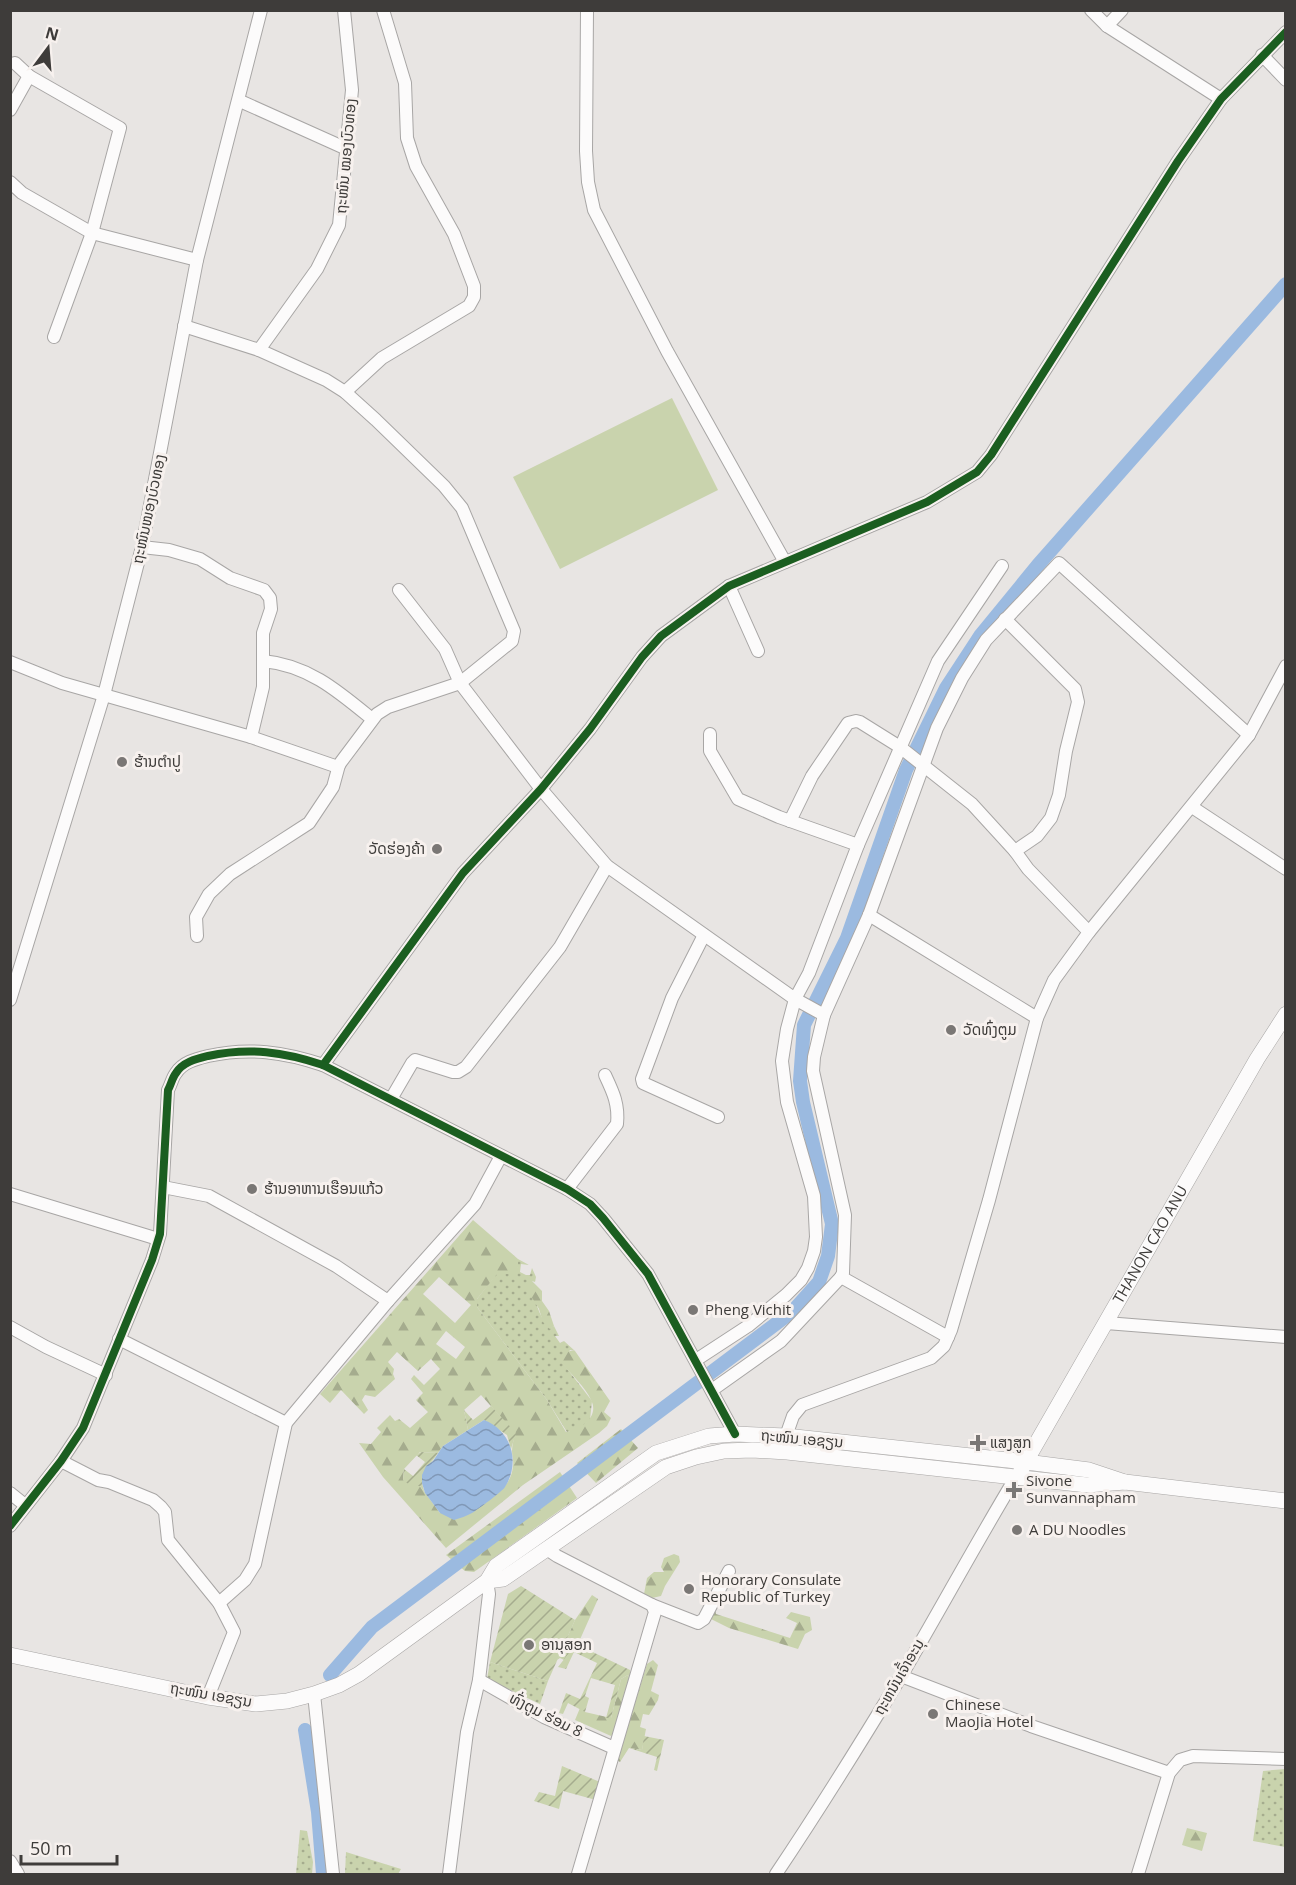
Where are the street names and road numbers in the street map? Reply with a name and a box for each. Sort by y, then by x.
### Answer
street label: ຖະໜົນ ໝອງບົວທອງ [330,97,360,214]
street label: ຖະໜົນໜອງບົວທອງ [127,452,169,565]
street label: THANON CAO ANU [1108,1181,1191,1307]
street label: ຖະໜົນ ເອຊຽນ [760,1424,844,1453]
street label: ຖະຫນົນເຈົ້າອະນຸ [868,1635,929,1719]
street label: ຖະໜົນ ເອຊຽນ [168,1677,254,1712]
street label: ທົ່ງຕູມ ຮ່ອມ 8 [506,1687,586,1742]

